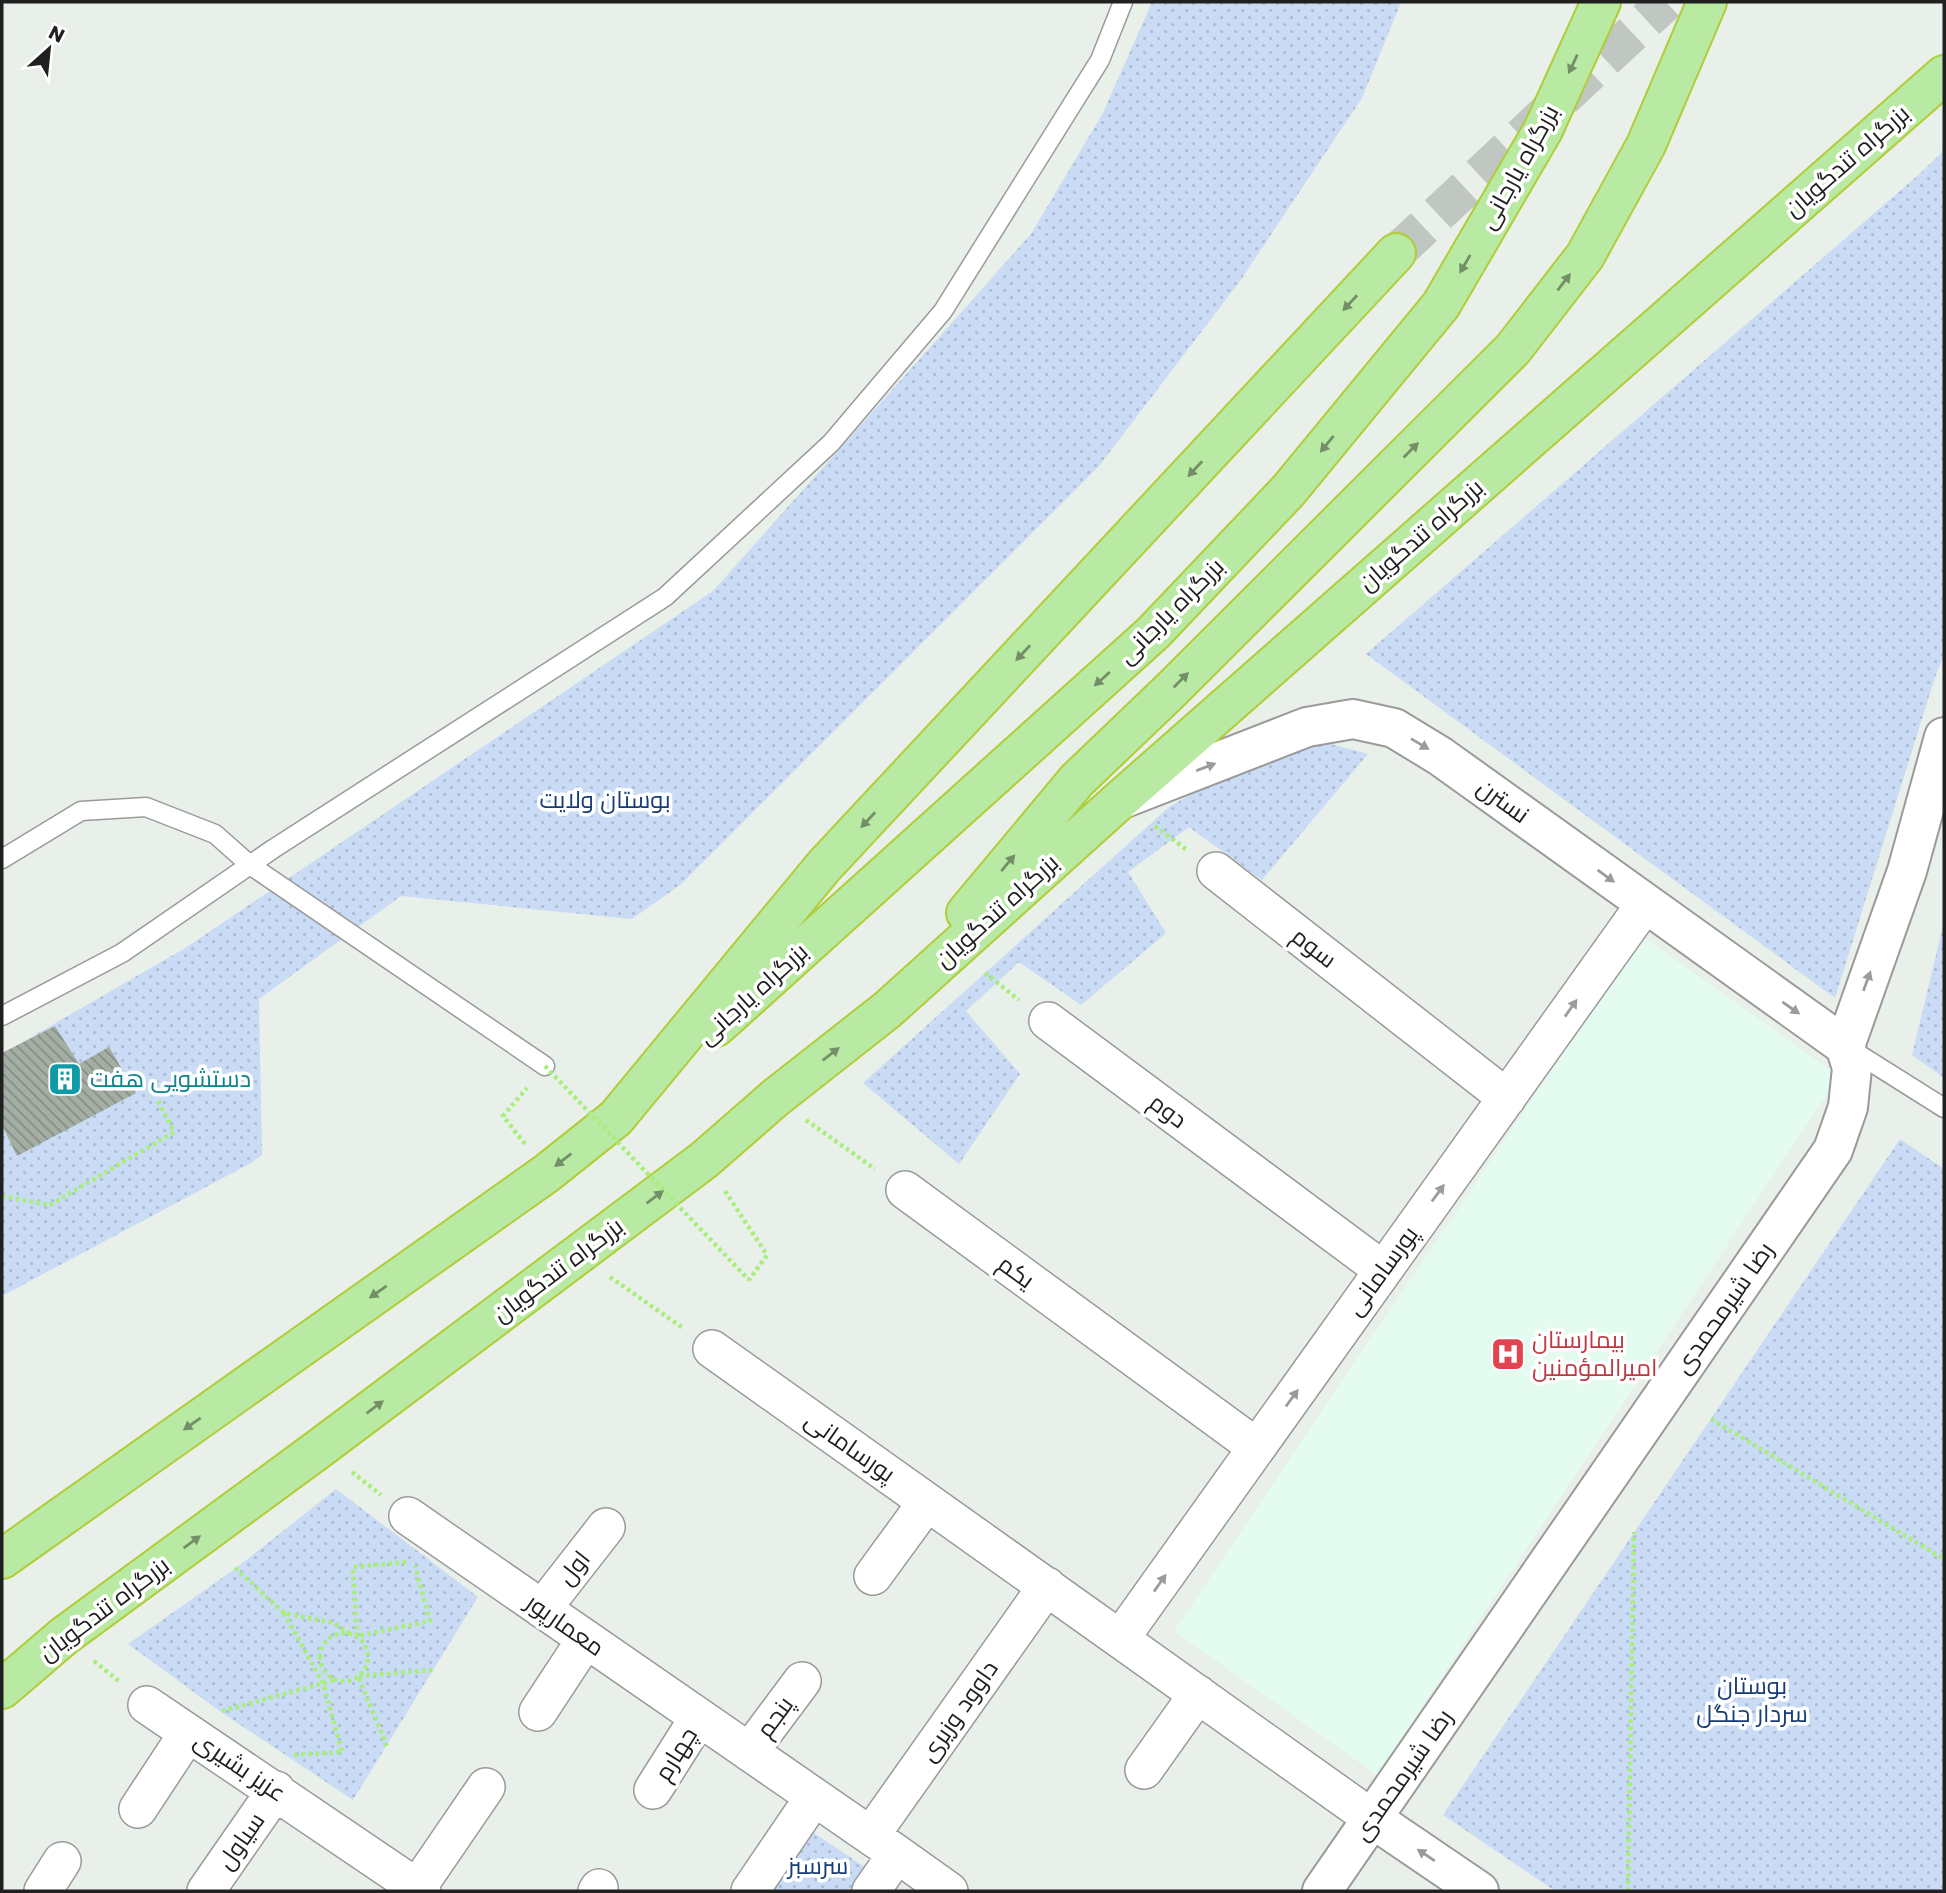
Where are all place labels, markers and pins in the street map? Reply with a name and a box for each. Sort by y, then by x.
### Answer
building icon: دستشویی هفت [46,1060,84,1098]
place label: دستشویی هفت [90,1062,251,1095]
place label: بیمارستان امیرالمؤمنین [1532,1323,1658,1384]
hospital icon: بیمارستان امیرالمؤمنین [1489,1335,1527,1373]

